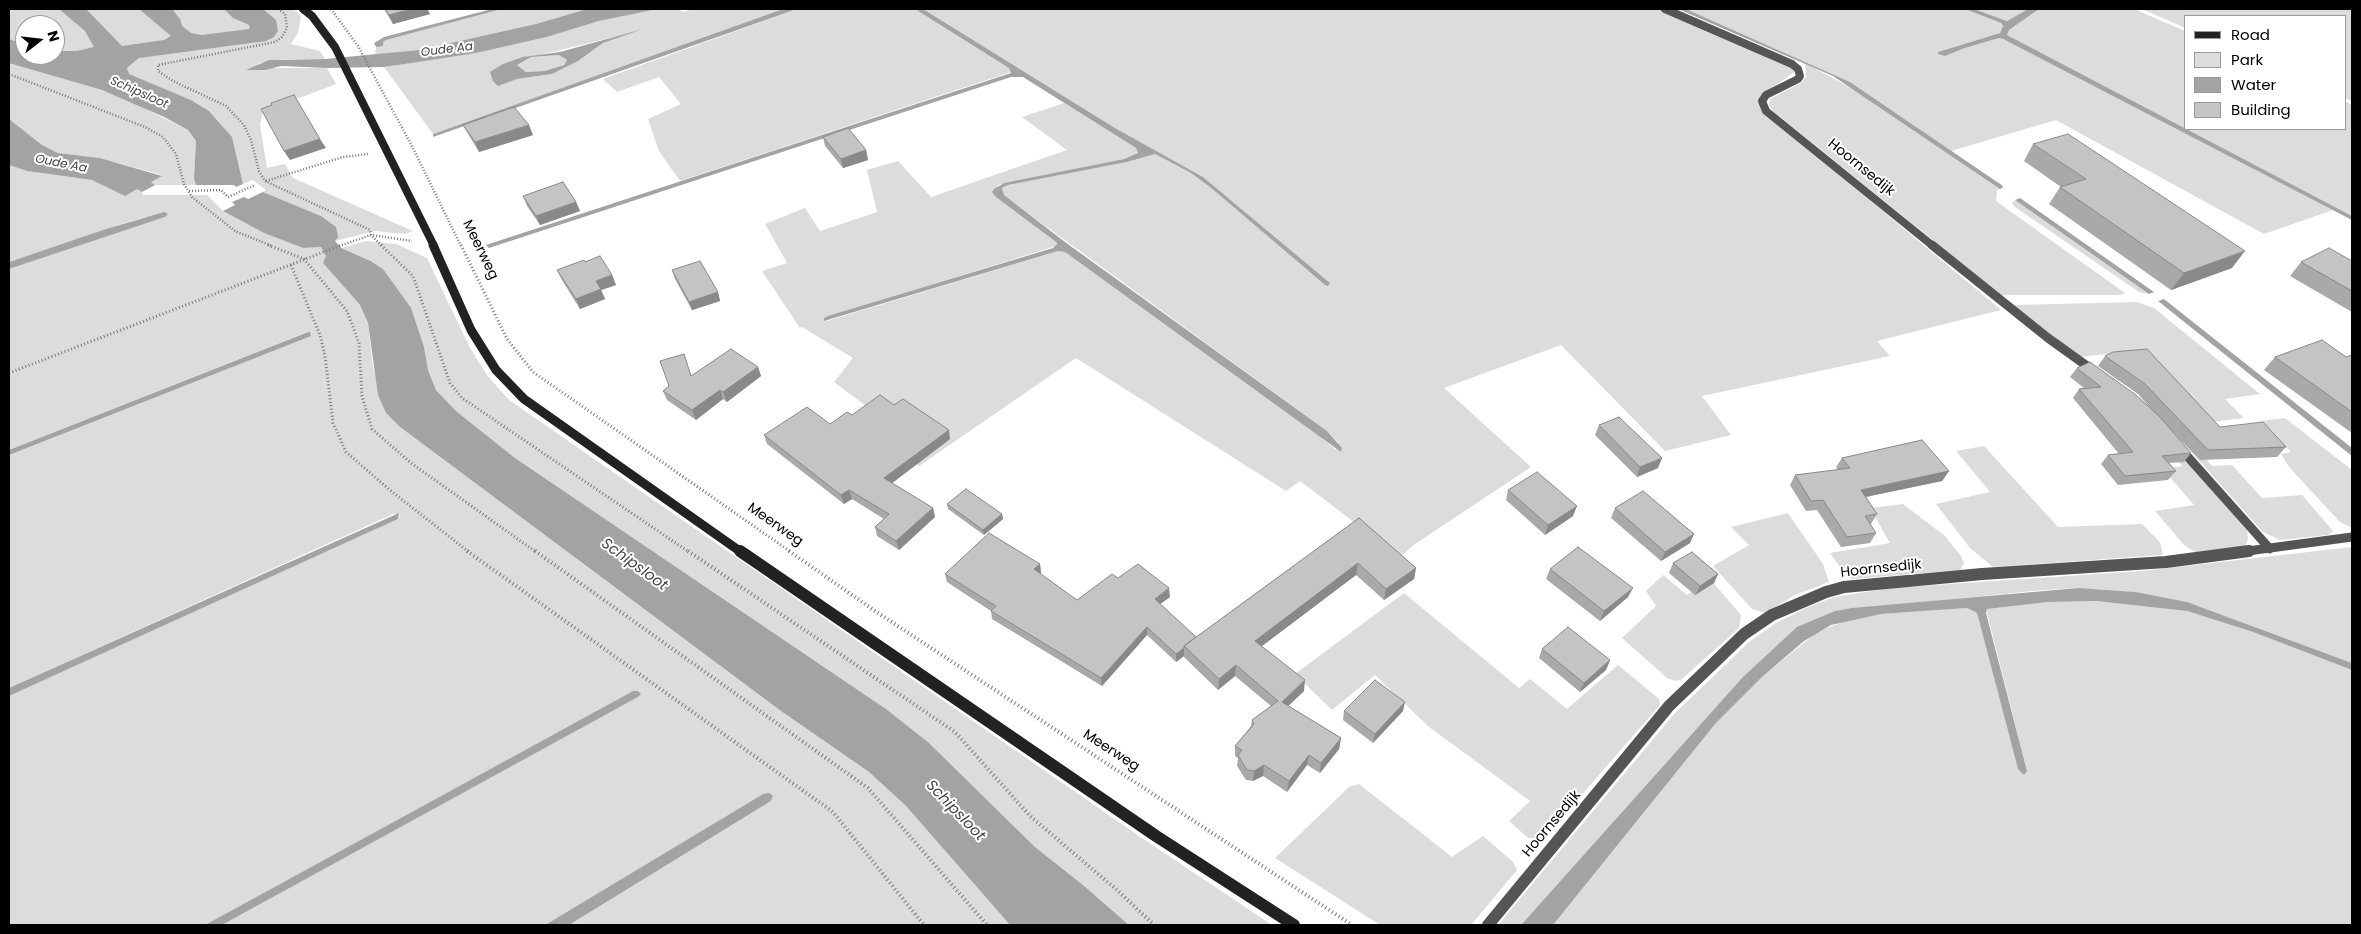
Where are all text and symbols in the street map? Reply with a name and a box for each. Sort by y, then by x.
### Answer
north arrow [15,15,65,65]
legend [2184,15,2346,130]
text: Road [2231,24,2270,45]
text: N [42,28,65,44]
water label: Oude Aa [420,40,474,60]
text: Park [2231,49,2263,70]
water label: Schipsloot [108,74,170,112]
text: Water [2231,74,2276,95]
text: Building [2231,99,2291,120]
street label: Hoornsedijk [1824,136,1898,200]
water label: Oude Aa [34,152,88,176]
street label: Meerweg [458,217,502,283]
street label: Meerweg [744,500,806,550]
water label: Schipsloot [597,535,671,595]
street label: Hoornsedijk [1840,556,1922,582]
street label: Meerweg [1079,726,1143,776]
water label: Schipsloot [922,777,988,845]
street label: Hoornsedijk [1519,787,1585,861]

